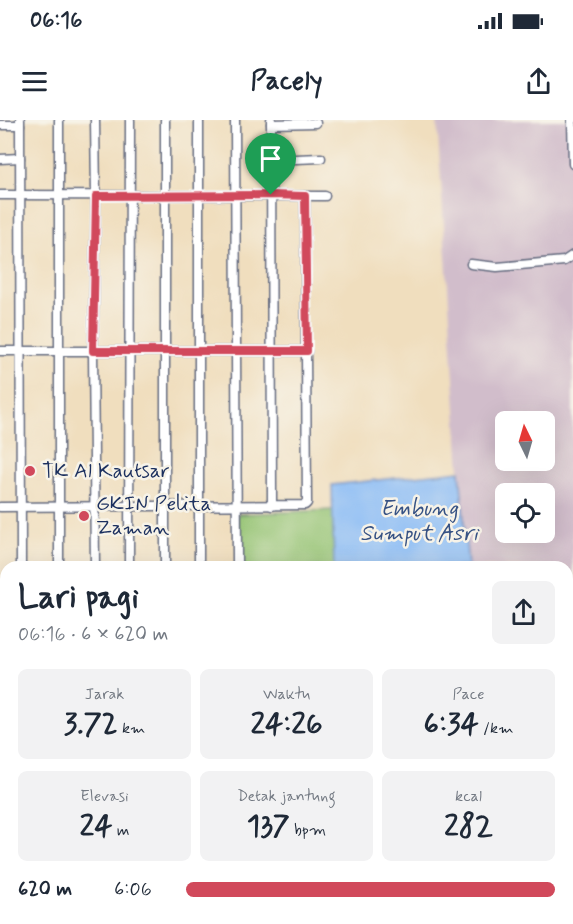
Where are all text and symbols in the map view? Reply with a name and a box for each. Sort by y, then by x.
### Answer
text: 06:16 [30,7,82,35]
text: Pacely [251,64,322,99]
icon: menu [18,65,51,98]
icon: share [522,65,555,98]
pin [245,133,296,195]
icon: arrive [254,142,287,175]
north arrow [495,411,555,471]
map controls [495,411,555,543]
place label: TK Al Kautsar [42,457,170,485]
marker: TK Al Kautsar [23,464,37,478]
button: locate [495,483,555,543]
place label: GKIN Pelita Zaman [96,490,211,542]
water label: Embung Sumput Asri [360,495,480,548]
marker: GKIN Pelita Zaman [77,509,91,523]
text: Lari pagi [18,576,139,620]
button: share [492,581,555,644]
text: 06:16 · 6 × 620 m [18,621,168,648]
text: Jarak [85,684,124,705]
text: Waktu [263,684,310,705]
text: Pace [453,684,484,705]
text: 3.72 [64,705,118,744]
text: 24:26 [250,705,323,744]
text: 6:34 [424,705,479,744]
text: km [118,718,145,739]
text: /km [479,718,513,739]
text: Elevasi [80,786,129,807]
text: Detak jantung [237,786,336,807]
text: kcal [455,786,482,807]
text: 24 [80,807,112,846]
text: 137 [247,807,290,846]
text: 282 [444,807,493,846]
text: m [112,820,129,841]
text: bpm [290,820,326,841]
text: 620 m [18,876,72,903]
text: 6:06 [114,876,152,903]

